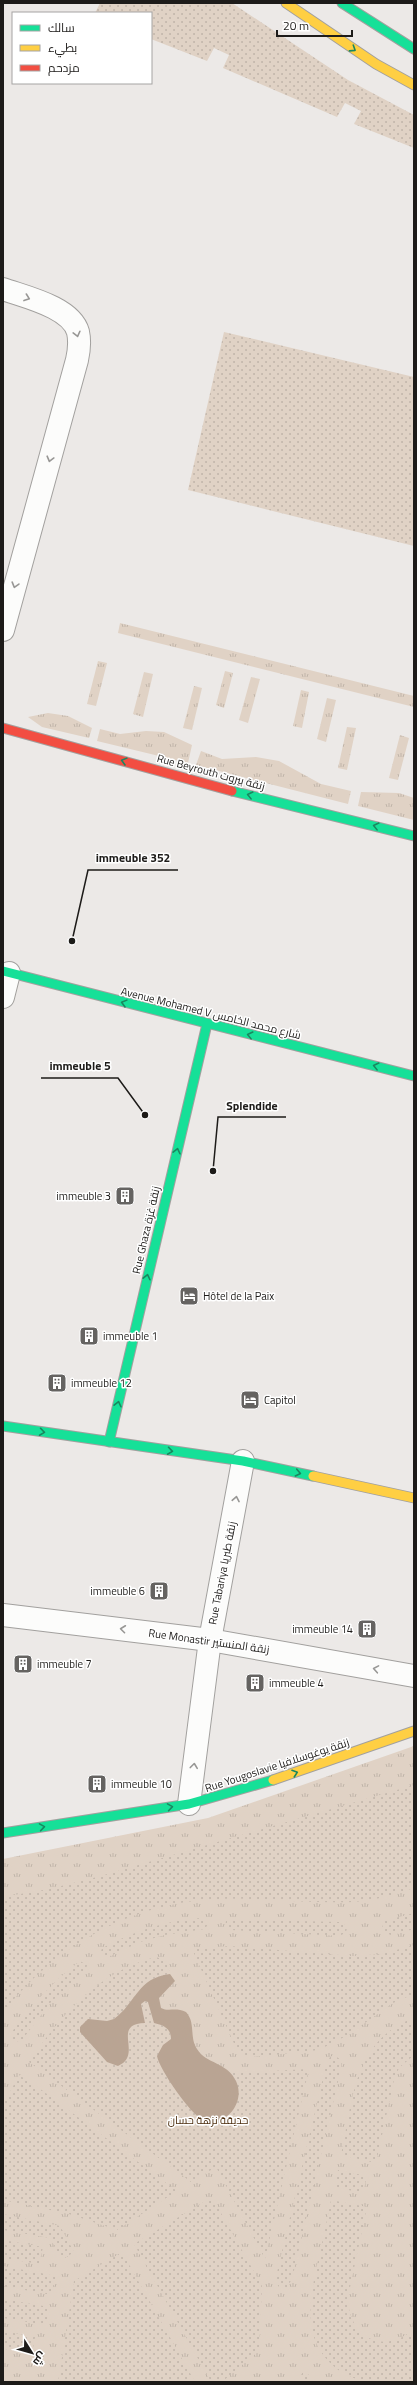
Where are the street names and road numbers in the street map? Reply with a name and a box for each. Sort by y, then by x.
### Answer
street label: Rue Beyrouth زنقة بيروت [155,750,267,794]
street label: Avenue Mohamed V شارع محمد الخامس [119,983,303,1043]
street label: Rue Ghaza زنقة غزة [128,1184,164,1275]
street label: Rue Tabariya زنقة طبريا [204,1520,240,1626]
street label: Rue Monastir زنقة المنستير [147,1625,271,1657]
street label: Rue Yougoslavie زنقة يوغوسلافيا [203,1734,351,1796]

